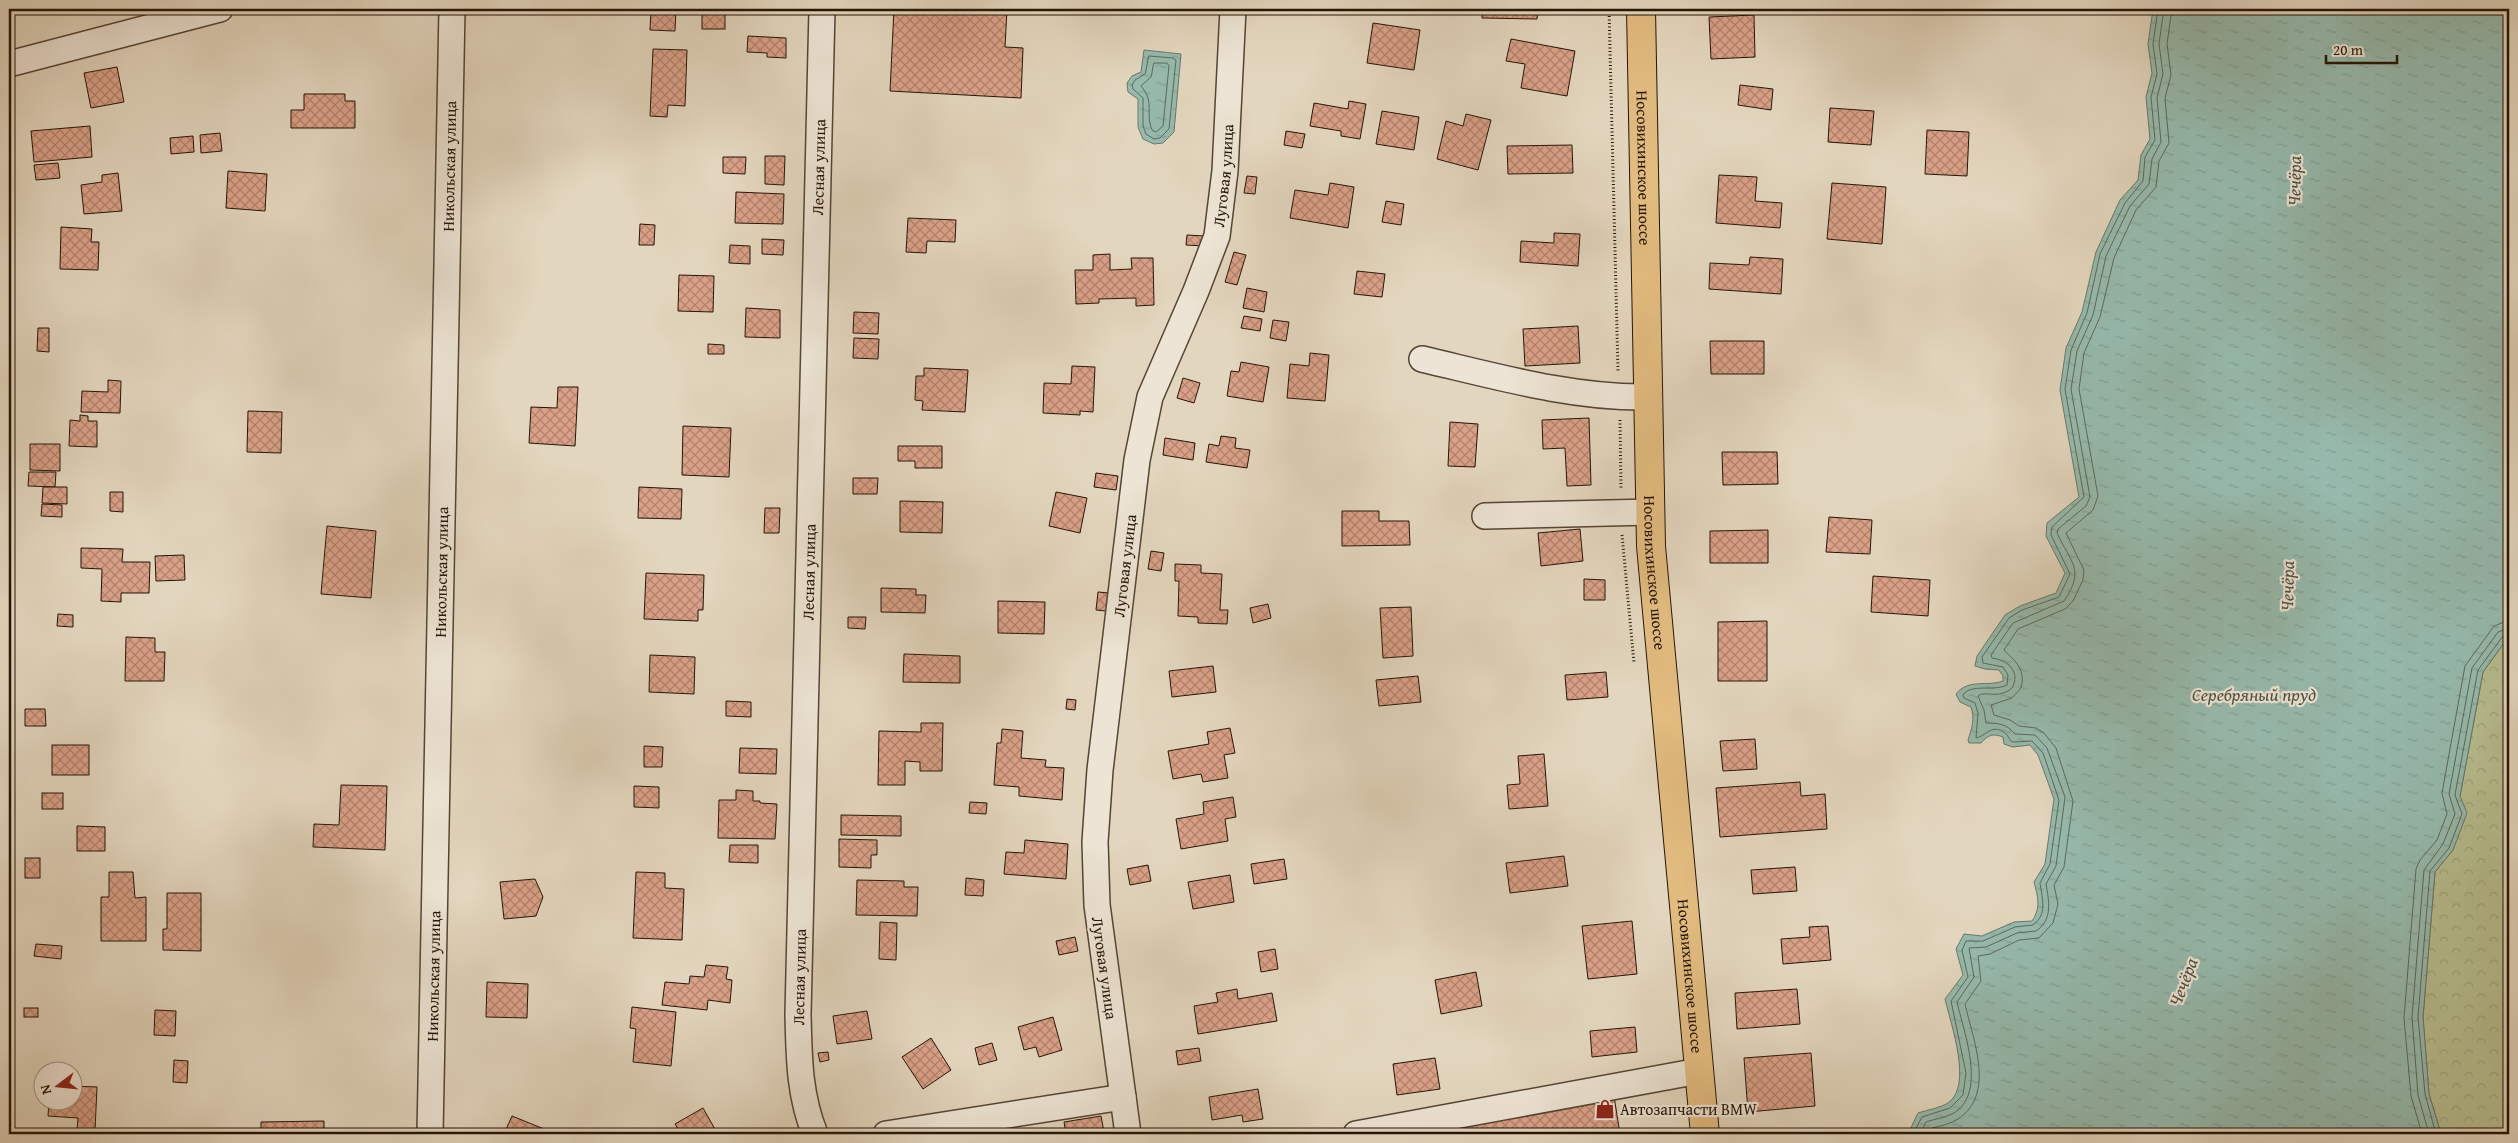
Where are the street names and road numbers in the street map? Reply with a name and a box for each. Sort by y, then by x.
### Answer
street label: Носовихинское шоссе [1631,90,1657,246]
street label: Никольская улица [436,100,462,232]
street label: Лесная улица [805,118,831,216]
street label: Луговая улица [1206,123,1239,229]
street label: Носовихинское шоссе [1638,495,1672,651]
street label: Никольская улица [428,506,454,638]
street label: Луговая улица [1106,513,1142,619]
street label: Лесная улица [795,523,822,621]
street label: Носовихинское шоссе [1671,898,1710,1054]
street label: Никольская улица [420,910,446,1042]
street label: Луговая улица [1086,915,1124,1021]
street label: Лесная улица [786,928,812,1026]

